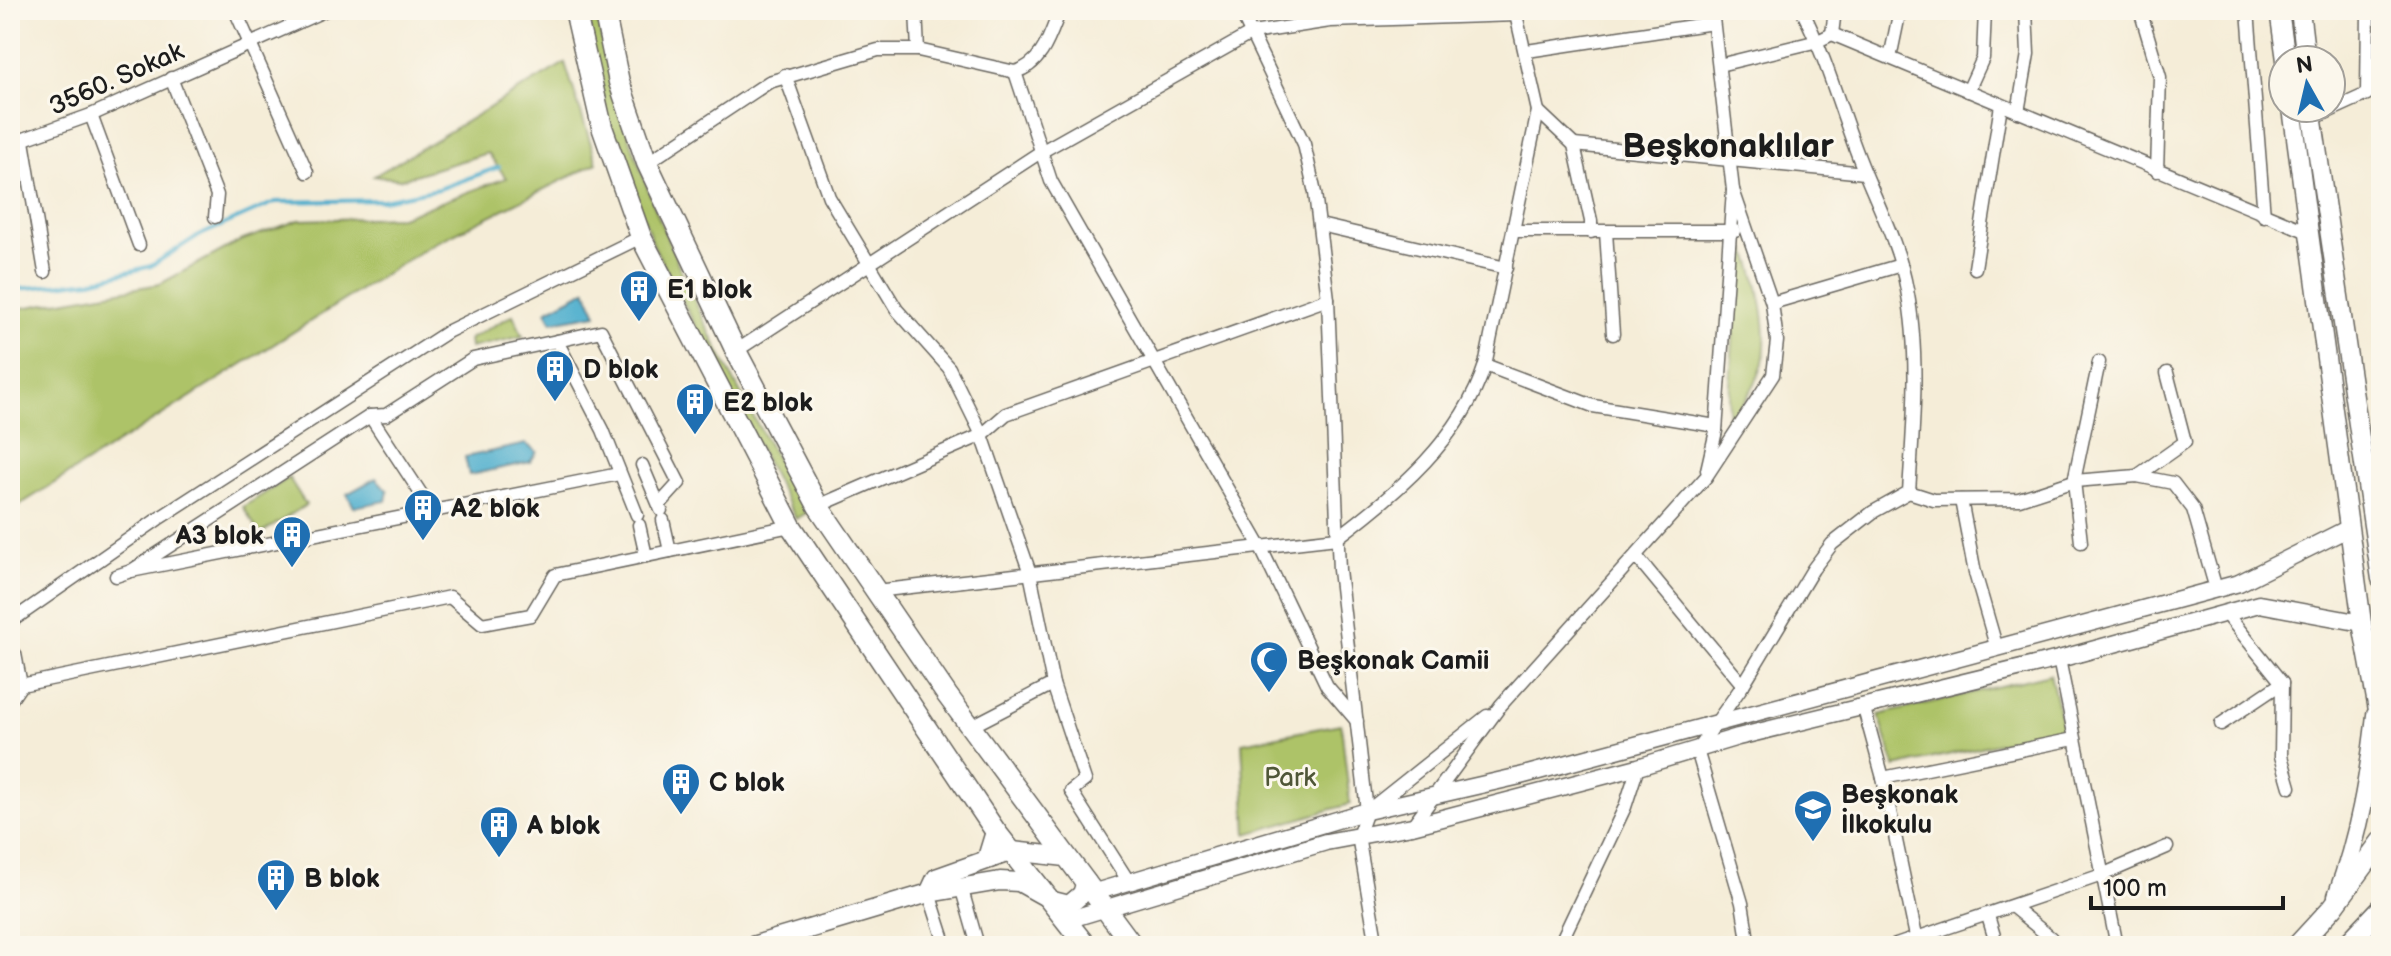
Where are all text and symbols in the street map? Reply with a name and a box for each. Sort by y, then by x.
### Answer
street label: 3560. Sokak [45,36,189,123]
north arrow [2267,44,2347,124]
text: N [2294,51,2314,80]
district label: Beşkonaklılar [1622,126,1834,167]
building icon: E1 blok [618,268,660,323]
place label: E1 blok [667,275,753,306]
building icon: D blok [534,348,576,403]
place label: D blok [583,355,659,386]
building icon: E2 blok [674,381,716,436]
place label: E2 blok [723,388,813,419]
building icon: A2 blok [402,487,444,542]
place label: A2 blok [450,494,540,525]
building icon: A3 blok [271,514,313,569]
place label: A3 blok [175,521,264,552]
mosque icon: Beşkonak Camii [1248,639,1290,694]
place label: Beşkonak Camii [1297,646,1489,677]
building icon: C blok [660,761,702,816]
park label: Park [1264,763,1316,794]
place label: C blok [709,768,785,799]
place label: Beşkonak İlkokulu [1841,780,1958,841]
school or university icon: Beşkonak İlkokulu [1792,788,1834,843]
building icon: A blok [478,804,520,859]
place label: A blok [526,811,601,842]
building icon: B blok [255,857,297,912]
scale bar [2091,860,2283,910]
place label: B blok [304,864,380,895]
text: 100 m [2103,874,2167,903]

